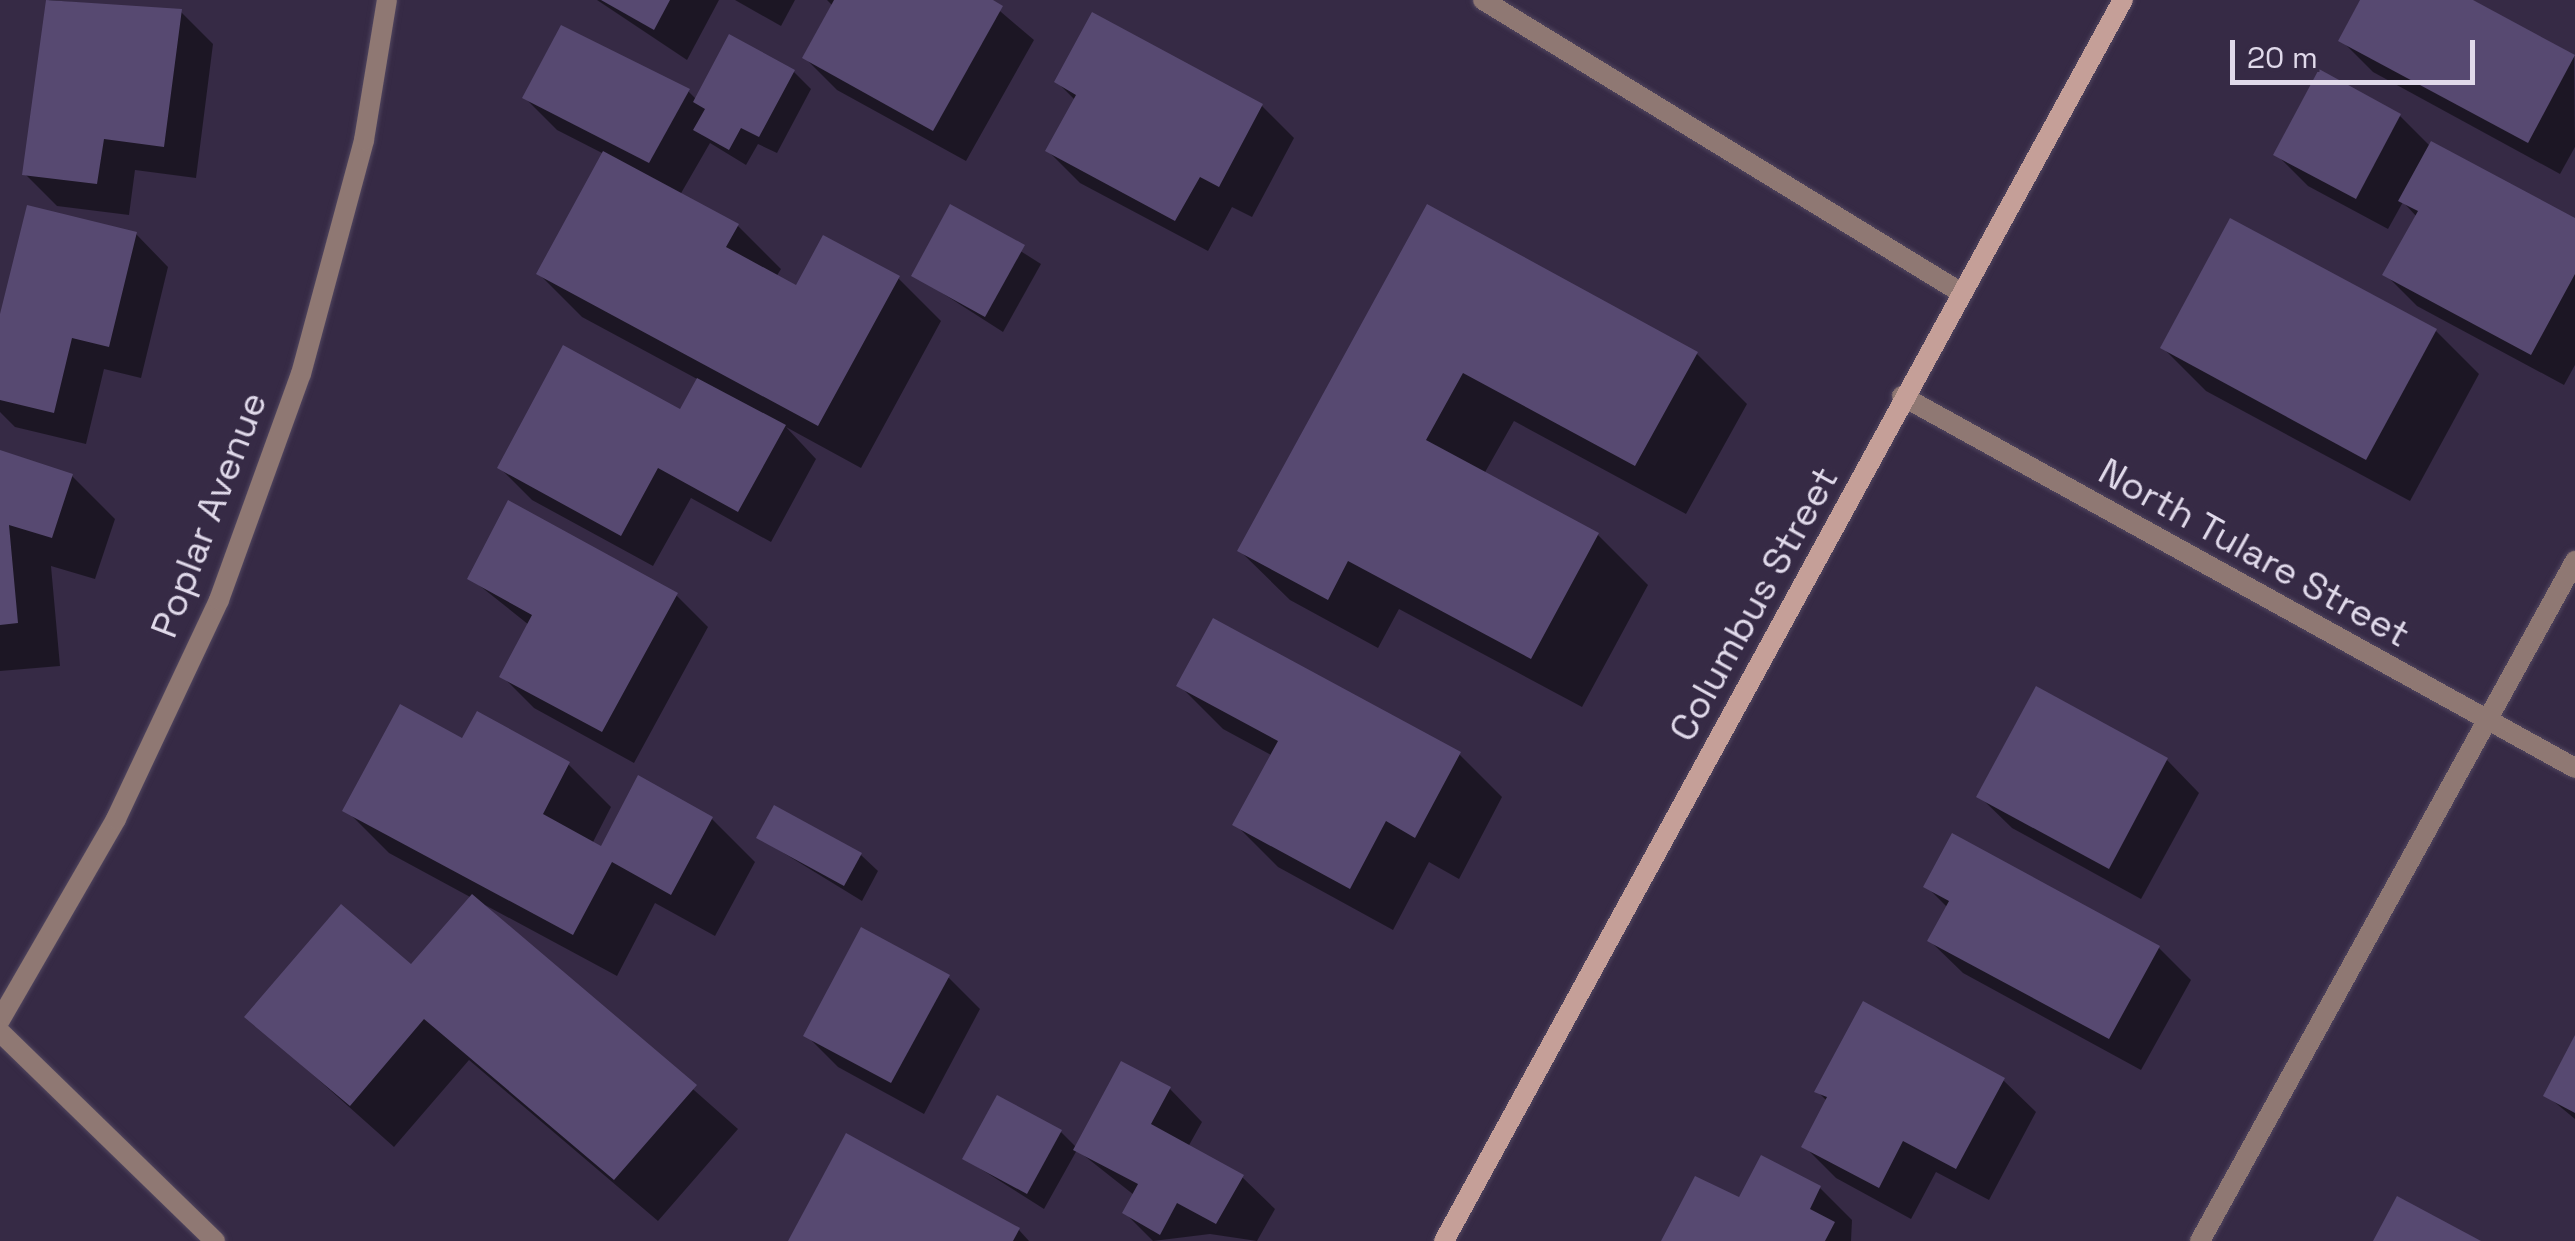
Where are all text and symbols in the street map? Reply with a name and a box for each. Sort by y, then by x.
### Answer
scale bar [2235,20,2480,82]
text: 20 m [2247,38,2318,77]
street label: Poplar Avenue [141,386,277,644]
street label: North Tulare Street [2090,448,2418,658]
street label: Columbus Street [1660,459,1848,749]

